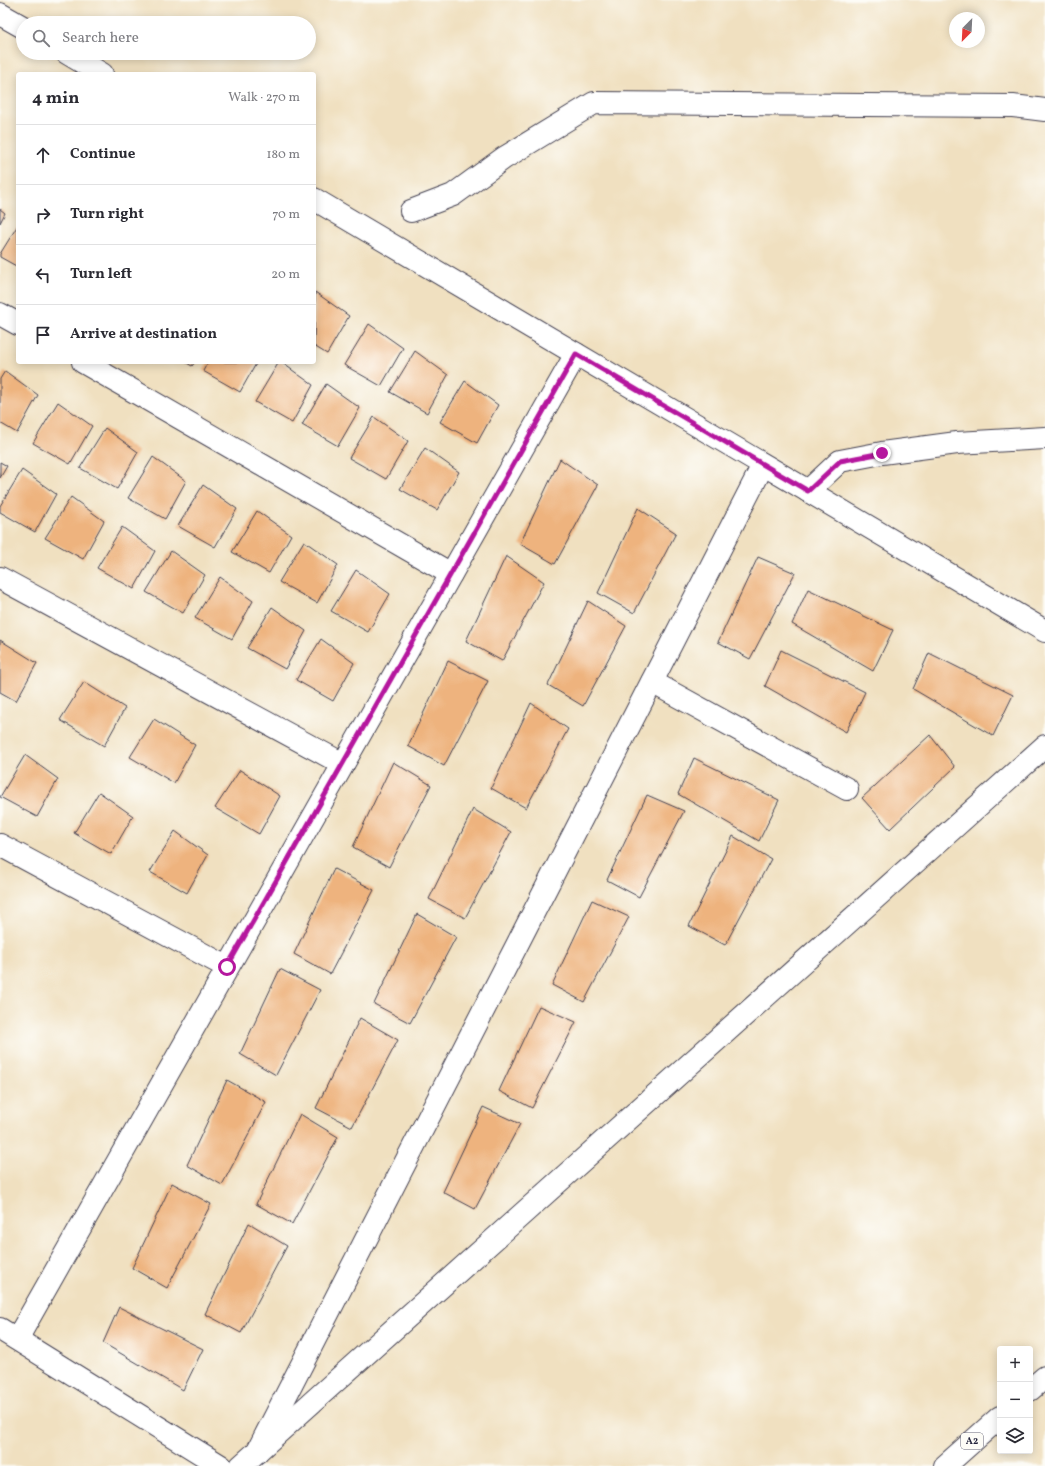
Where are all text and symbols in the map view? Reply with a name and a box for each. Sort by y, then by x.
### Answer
north arrow [949,12,985,48]
search box [16,16,316,60]
icon: search [30,27,52,49]
text: Search here [62,28,139,49]
text: 4 min [32,87,79,110]
text: Walk · 270 m [228,89,300,107]
icon: ahead [32,144,54,166]
text: Continue [70,144,135,165]
text: 180 m [266,146,300,164]
icon: right [32,204,54,226]
text: Turn right [70,204,144,225]
text: 70 m [272,206,300,224]
icon: left [32,264,54,286]
text: Turn left [70,264,132,285]
text: 20 m [271,266,300,284]
icon: arrive [32,324,54,346]
text: Arrive at destination [70,324,217,345]
route end [873,444,891,462]
route start [218,958,236,976]
map controls [997,1346,1033,1454]
button: + [997,1346,1033,1382]
button: − [997,1382,1033,1418]
button: layers [997,1418,1033,1454]
road number: A2 [961,1433,983,1449]

